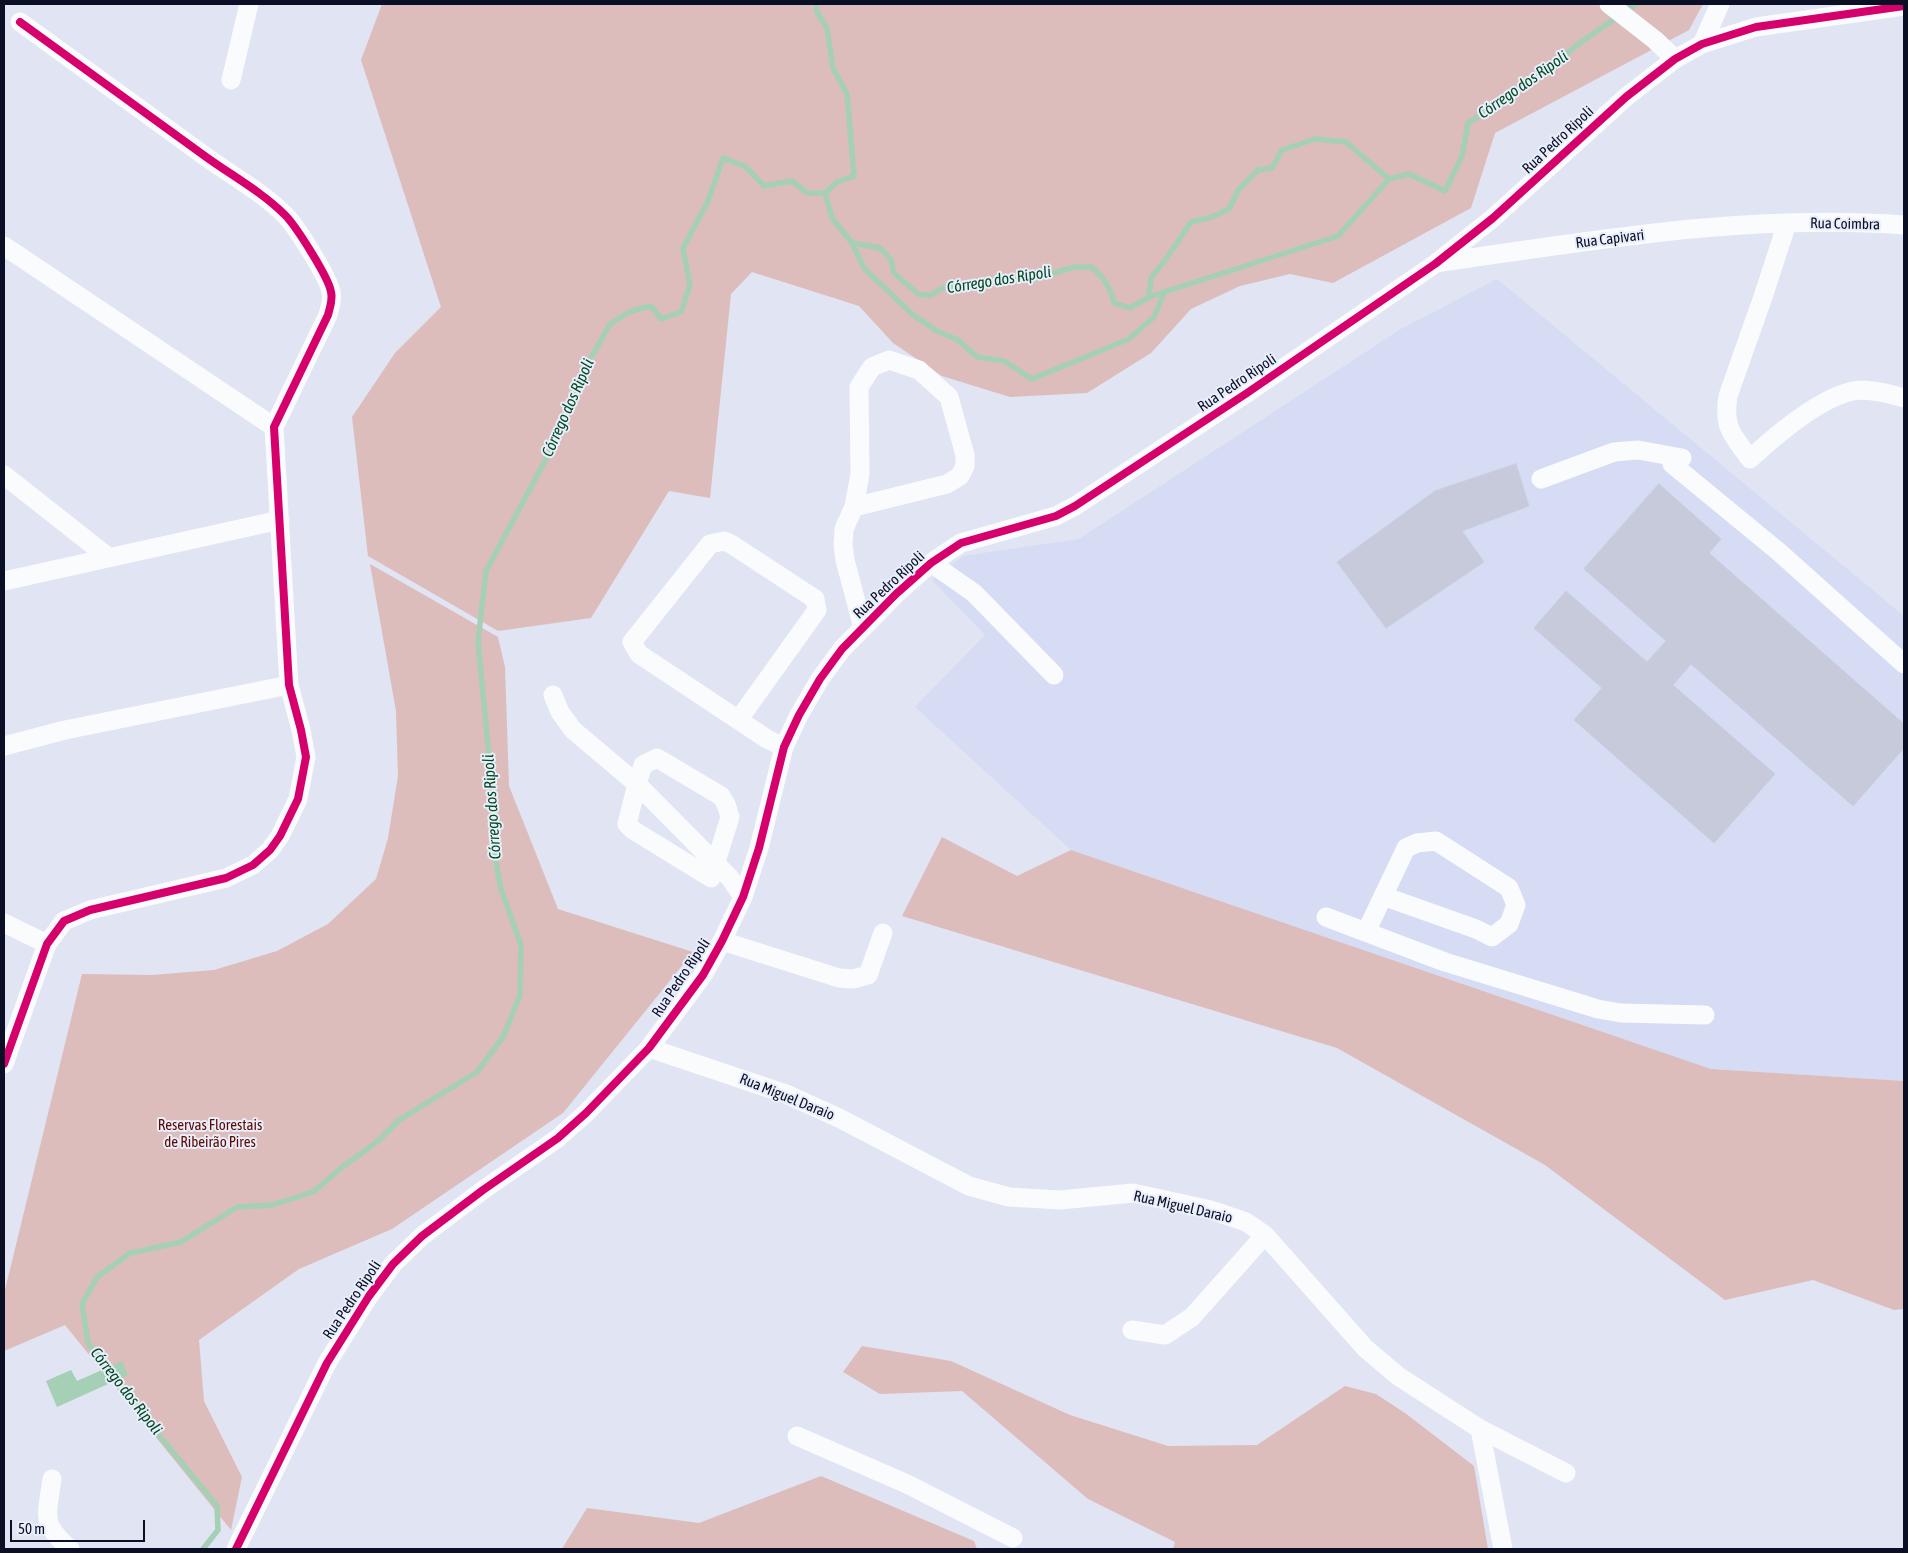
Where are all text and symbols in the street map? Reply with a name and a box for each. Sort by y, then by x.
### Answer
water label: Córrego dos Ripoli [1474,47,1572,123]
street label: Rua Pedro Ripoli [1519,102,1597,178]
street label: Rua Coimbra [1810,214,1880,234]
street label: Rua Capivari [1575,226,1645,252]
water label: Córrego dos Ripoli [946,262,1052,298]
street label: Rua Pedro Ripoli [1194,350,1280,416]
water label: Córrego dos Ripoli [538,356,598,460]
street label: Rua Pedro Ripoli [850,547,928,623]
water label: Córrego dos Ripoli [479,754,505,860]
street label: Rua Pedro Ripoli [648,935,714,1021]
street label: Rua Miguel Daraio [737,1070,837,1124]
park label: Reservas Florestais de Ribeirão Pires [158,1116,262,1151]
street label: Rua Miguel Daraio [1132,1187,1234,1227]
street label: Rua Pedro Ripoli [319,1257,385,1343]
water label: Córrego dos Ripoli [86,1344,166,1438]
scale bar [12,1510,148,1542]
text: 50 m [18,1520,45,1537]

